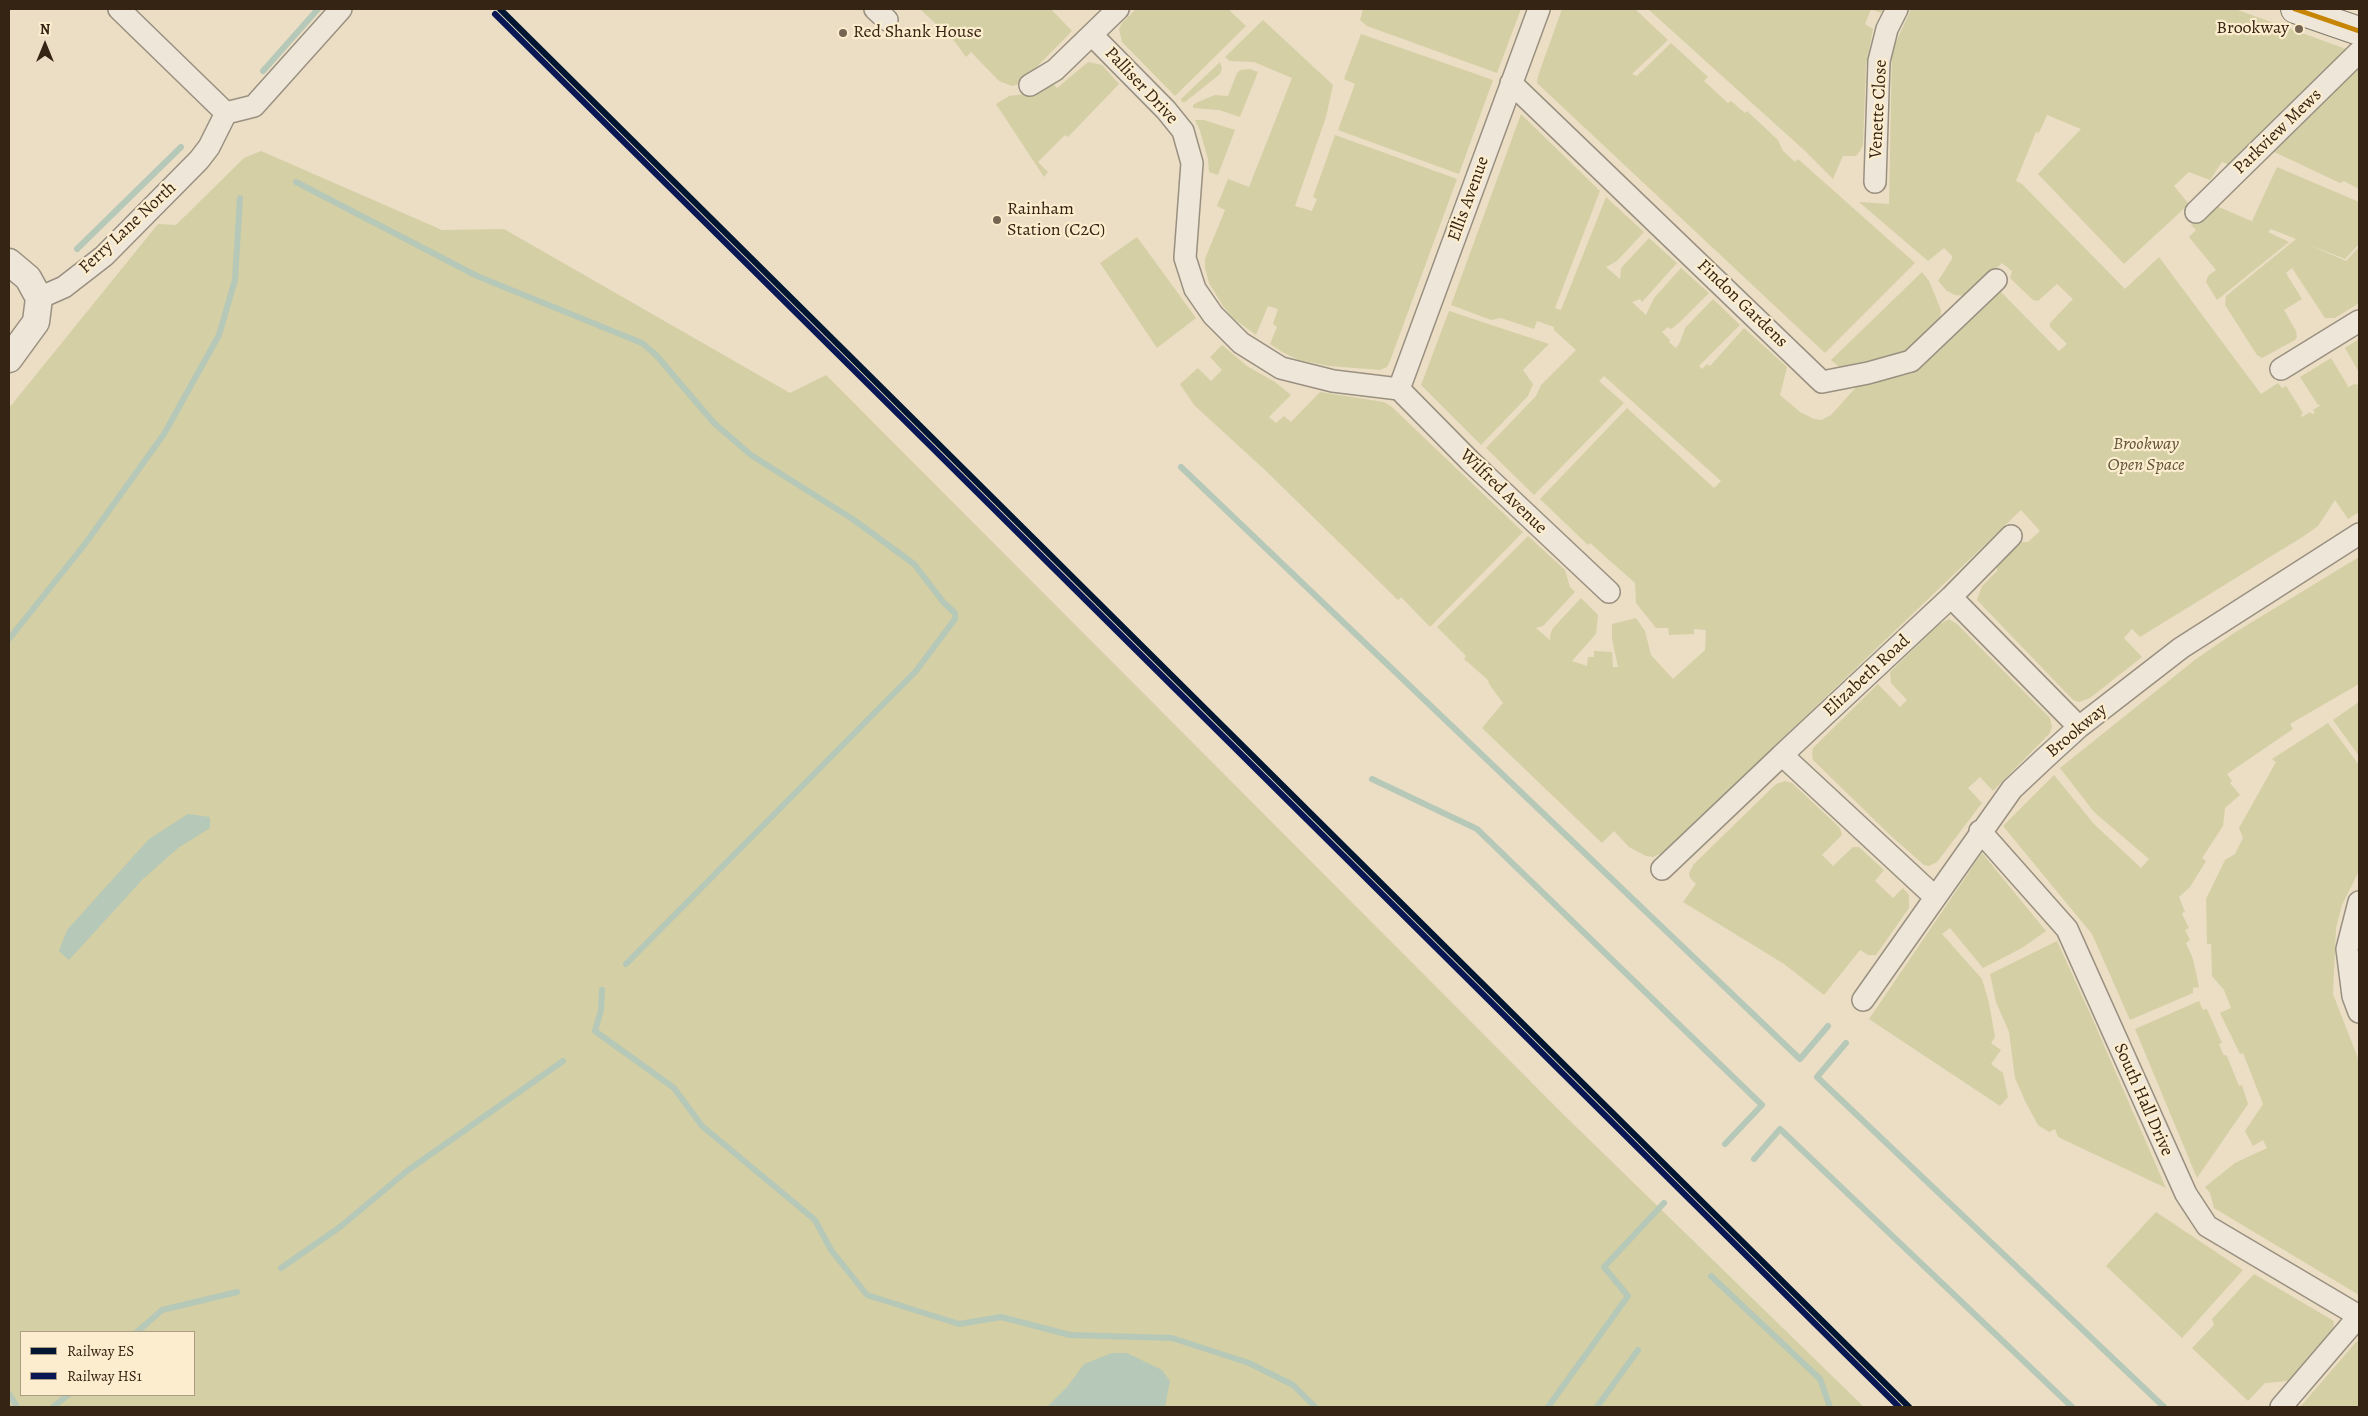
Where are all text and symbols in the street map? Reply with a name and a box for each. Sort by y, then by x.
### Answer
place label: Brookway [2216,18,2289,40]
north arrow [20,20,70,70]
text: N [40,20,50,39]
place label: Red Shank House [853,22,982,44]
marker: Brookway [2293,23,2305,35]
marker: Red Shank House [837,27,849,39]
street label: Palliser Drive [1100,43,1182,129]
street label: Venette Close [1866,59,1892,159]
street label: Parkview Mews [2229,85,2327,179]
street label: Ellis Avenue [1444,154,1494,244]
street label: Ferry Lane North [75,177,181,279]
place label: Rainham Station (C2C) [1007,199,1105,242]
marker: Rainham Station (C2C) [991,214,1003,226]
street label: Findon Gardens [1692,255,1792,353]
park label: Brookway Open Space [2108,434,2184,476]
street label: Wilfred Avenue [1455,445,1551,539]
street label: Elizabeth Road [1819,630,1915,722]
street label: Brookway [2042,699,2112,763]
street label: South Hall Drive [2108,1040,2178,1160]
legend [20,1331,195,1396]
text: Railway ES [67,1341,134,1361]
text: Railway HS1 [67,1366,142,1386]

